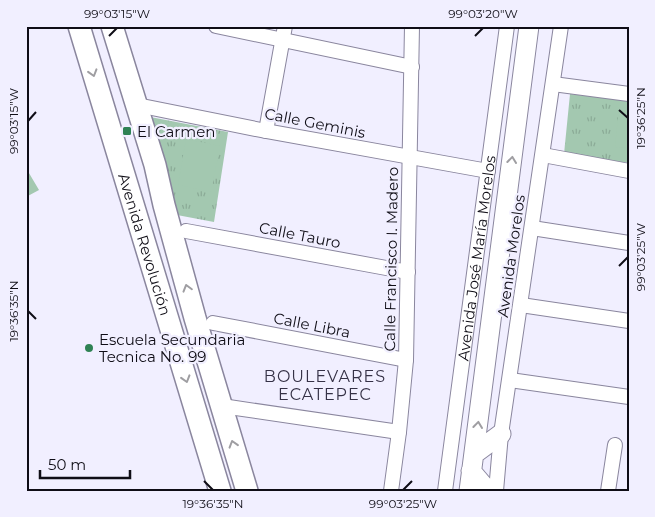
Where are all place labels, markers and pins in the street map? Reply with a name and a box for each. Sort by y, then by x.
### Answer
place label: El Carmen [137,122,215,141]
marker: El Carmen [121,125,133,137]
place label: Escuela Secundaria Tecnica No. 99 [99,330,245,366]
marker: Escuela Secundaria Tecnica No. 99 [83,342,95,354]

